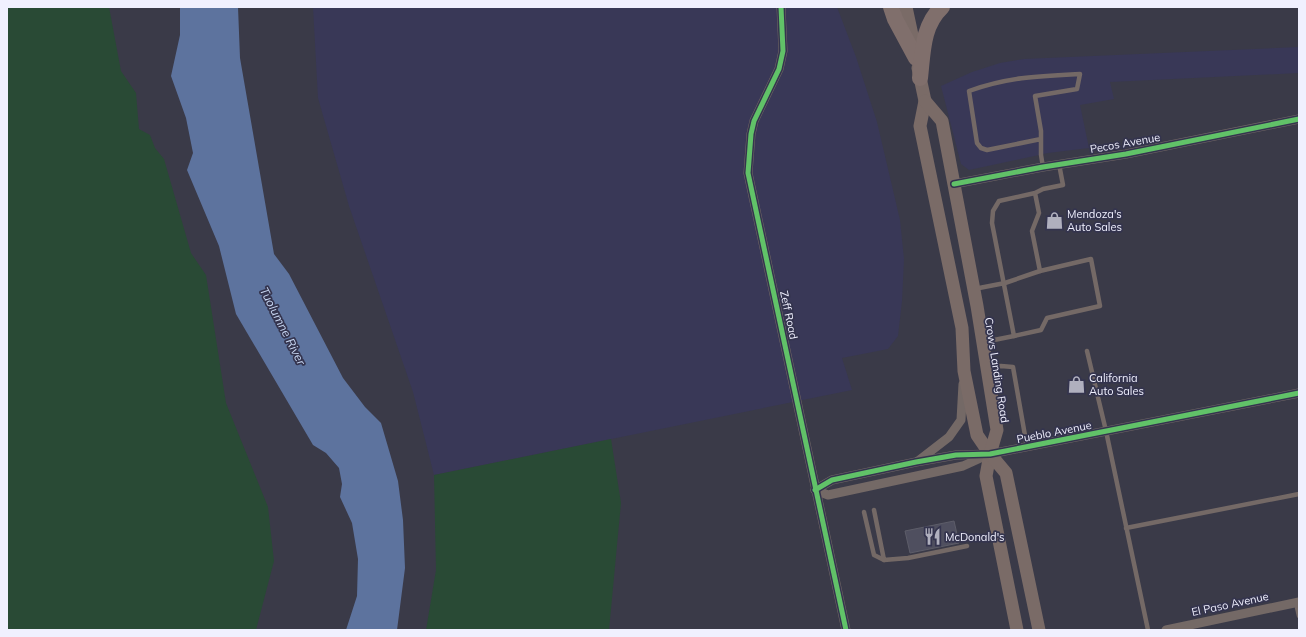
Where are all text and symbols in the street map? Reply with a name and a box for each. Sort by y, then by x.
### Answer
street label: Pecos Avenue [1089,130,1161,156]
place label: Mendoza's Auto Sales [1067,207,1122,234]
shop icon: Mendoza's Auto Sales [1044,210,1064,230]
water label: Tuolumne River [257,285,309,368]
street label: Zeff Road [777,289,801,341]
street label: Crows Landing Road [982,316,1012,424]
place label: California Auto Sales [1089,371,1144,398]
shop icon: California Auto Sales [1066,374,1086,394]
street label: Pueblo Avenue [1015,418,1093,446]
restaurant icon: McDonald's [922,527,942,547]
place label: McDonald's [945,530,1005,544]
street label: El Paso Avenue [1190,589,1270,619]

